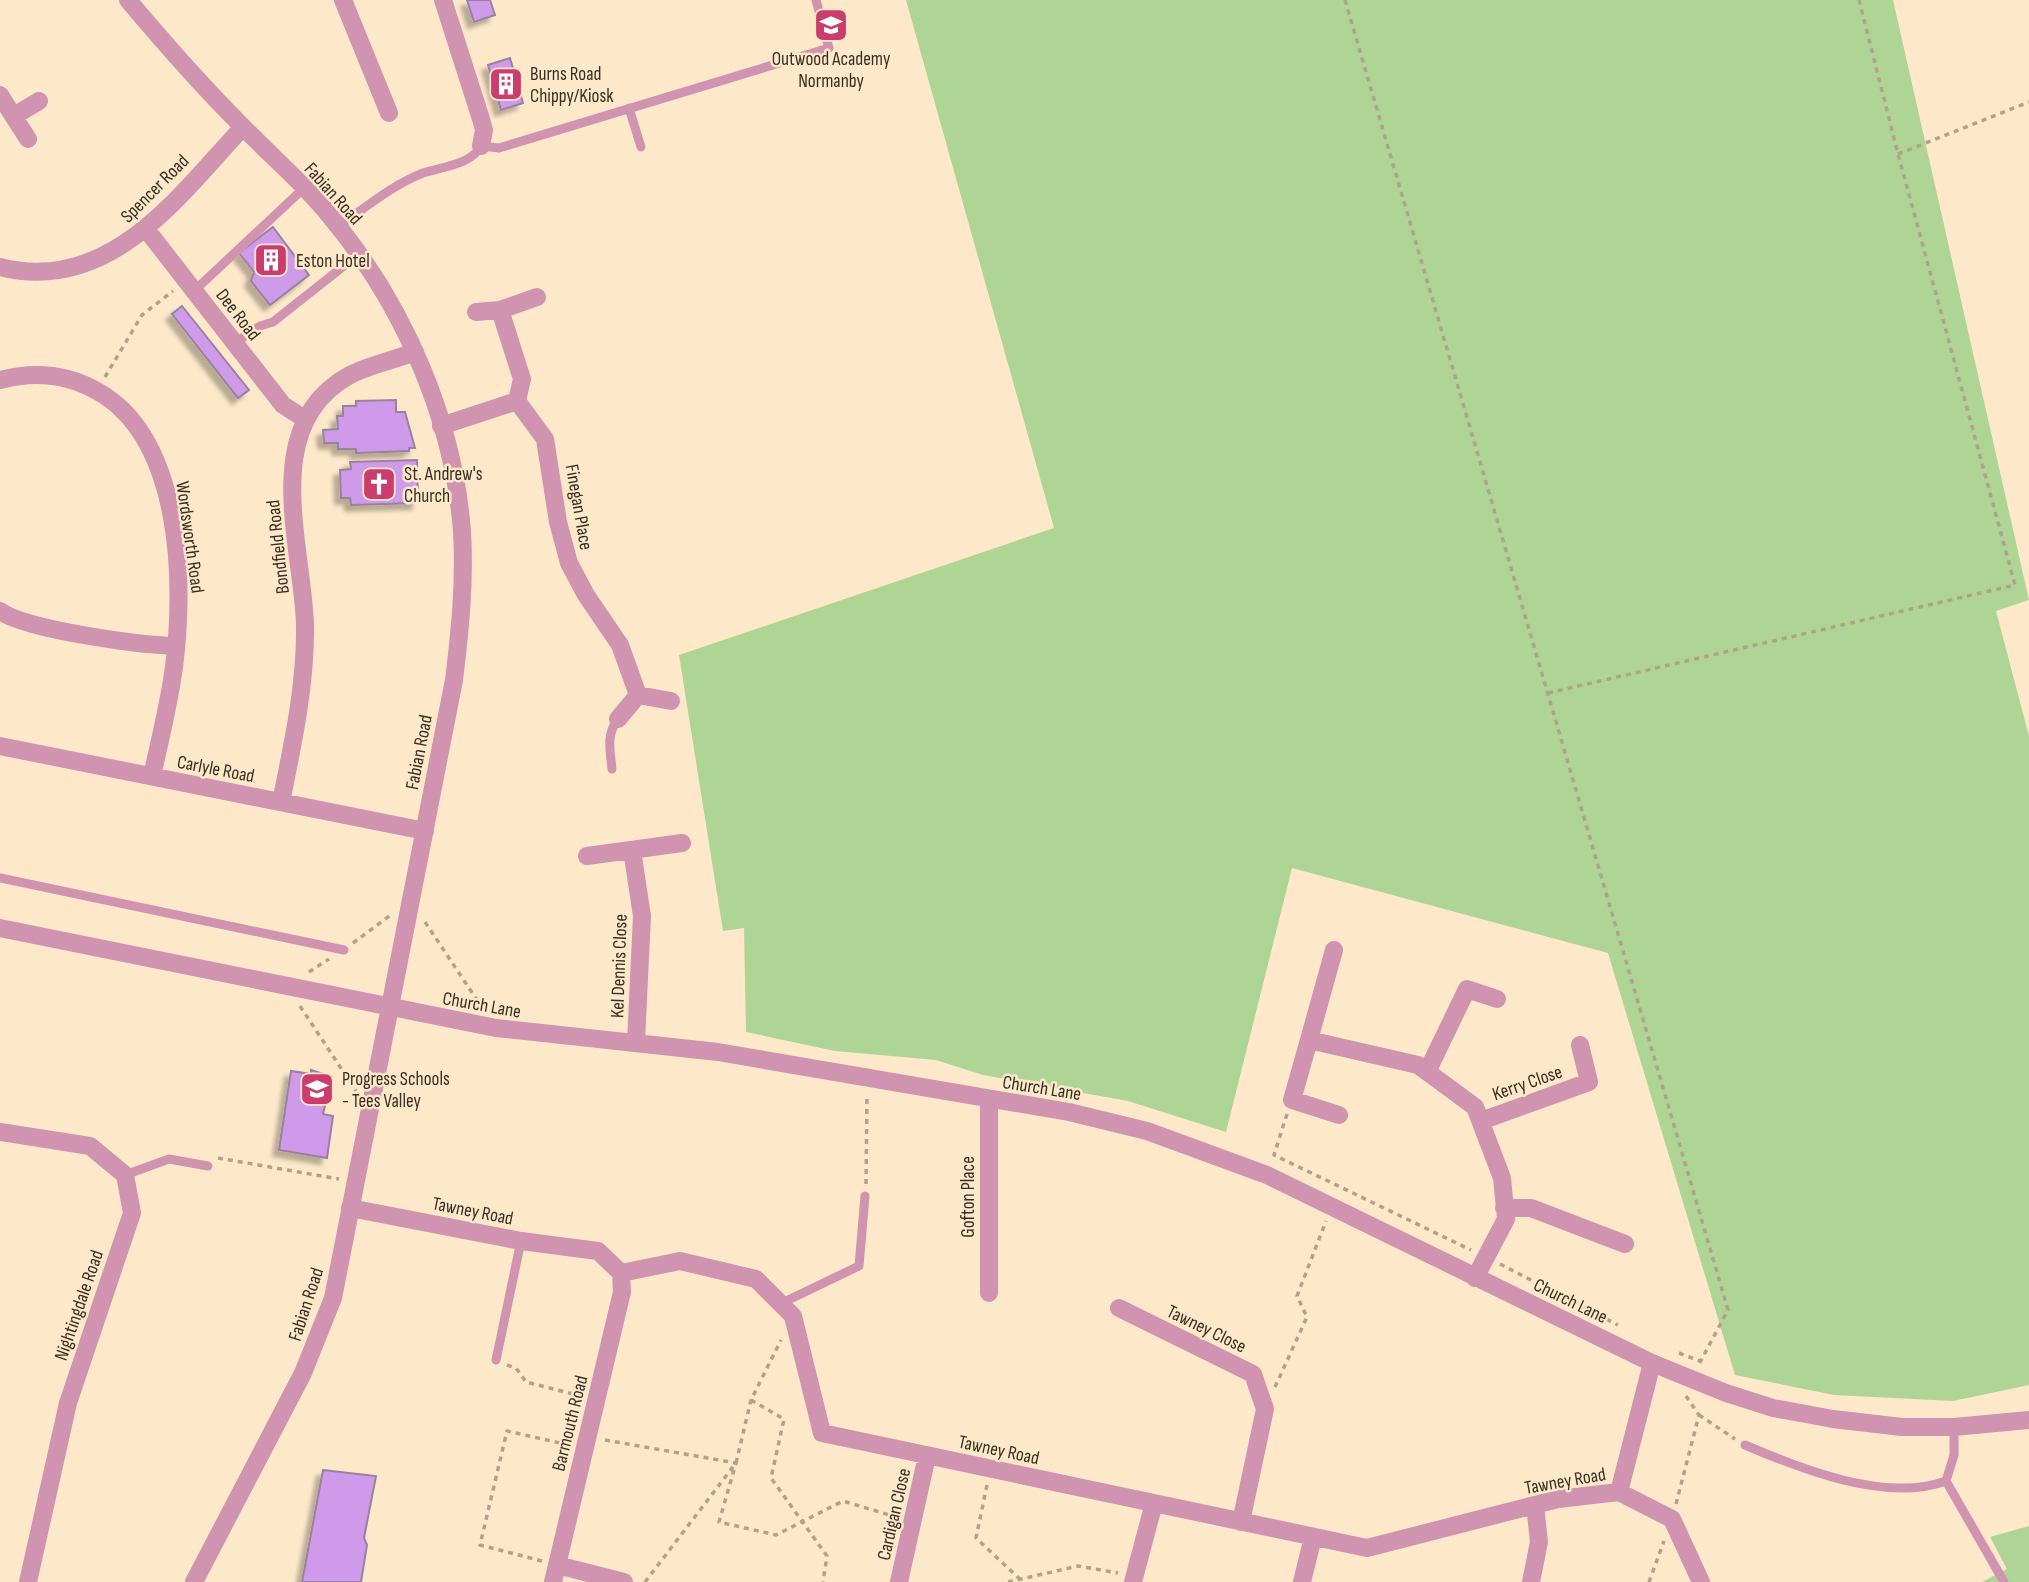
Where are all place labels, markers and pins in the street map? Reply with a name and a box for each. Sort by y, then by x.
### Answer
school or university icon: Outwood Academy Normanby [812,6,850,44]
place label: Outwood Academy Normanby [772,48,891,93]
place label: Burns Road Chippy/Kiosk [530,63,614,108]
building icon: Burns Road Chippy/Kiosk [487,65,525,103]
building icon: Eston Hotel [252,241,290,279]
place label: Eston Hotel [296,250,370,273]
place label: St. Andrew's Church [404,463,483,508]
church icon: St. Andrew's Church [360,465,398,503]
place label: Progress Schools - Tees Valley [342,1068,450,1113]
school or university icon: Progress Schools - Tees Valley [298,1070,336,1108]

